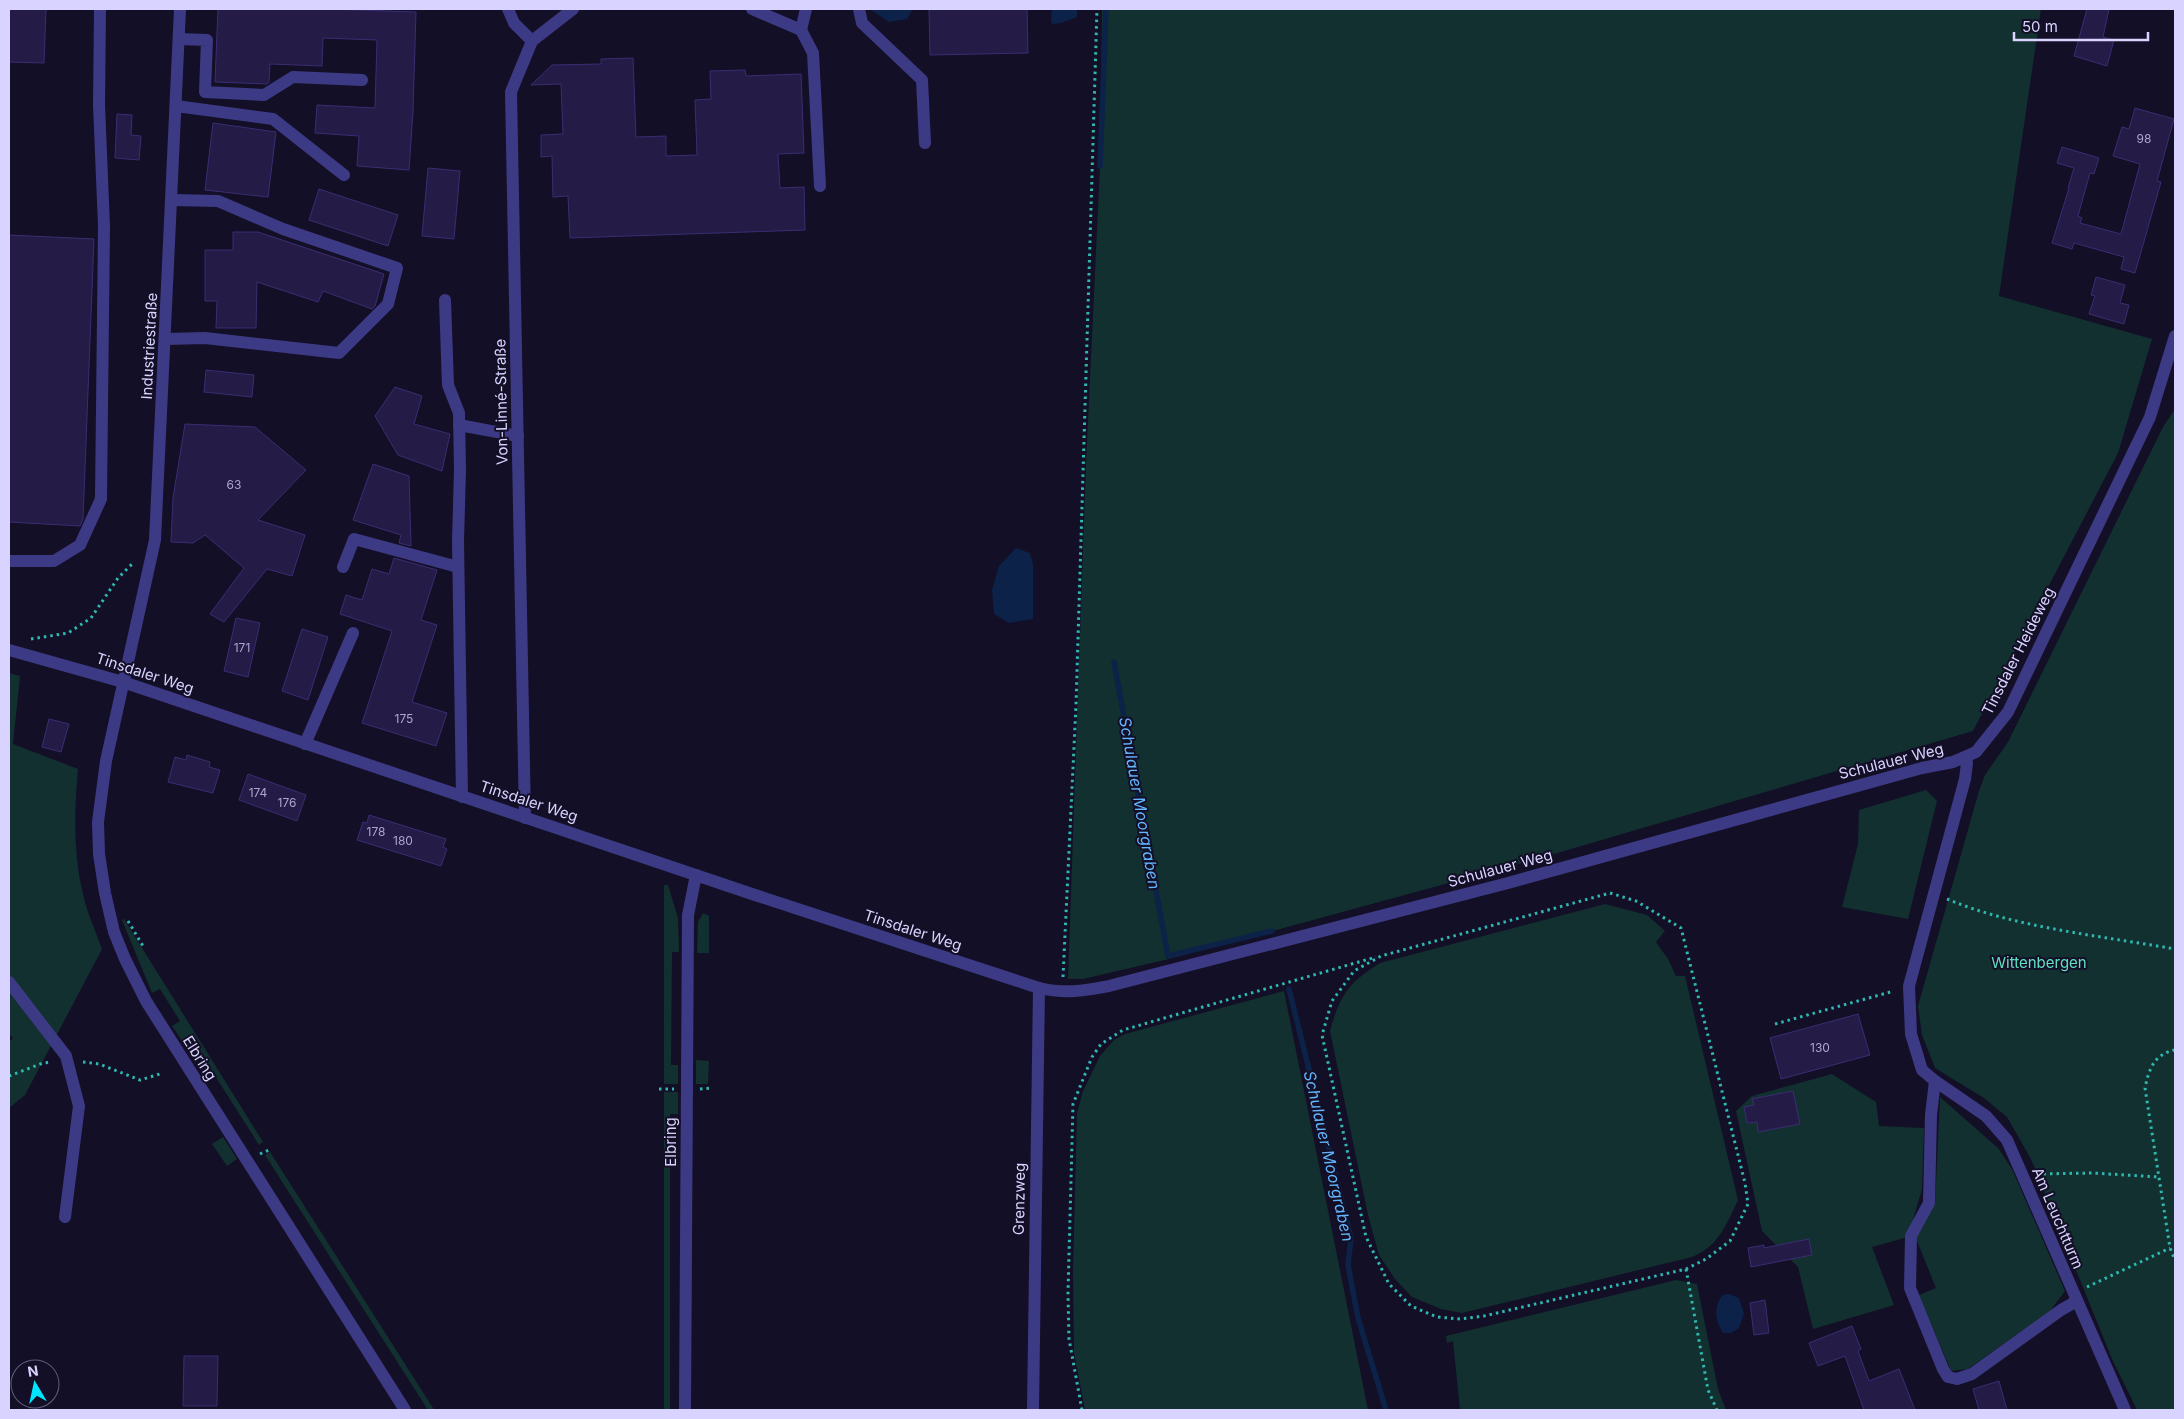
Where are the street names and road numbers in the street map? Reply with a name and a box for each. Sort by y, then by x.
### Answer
street label: Industriestraße [137,292,161,400]
street label: Von-Linné-Straße [490,339,512,465]
street label: Tinsdaler Heideweg [1978,584,2058,718]
street label: Tinsdaler Weg [94,648,196,698]
street label: Schulauer Weg [1837,739,1945,783]
street label: Tinsdaler Weg [478,776,580,826]
street label: Schulauer Weg [1446,845,1554,891]
street label: Tinsdaler Weg [862,905,964,955]
street label: Elbring [179,1032,221,1084]
street label: Elbring [661,1117,680,1167]
street label: Grenzweg [1009,1163,1029,1235]
street label: Am Leuchtturm [2028,1164,2088,1272]

